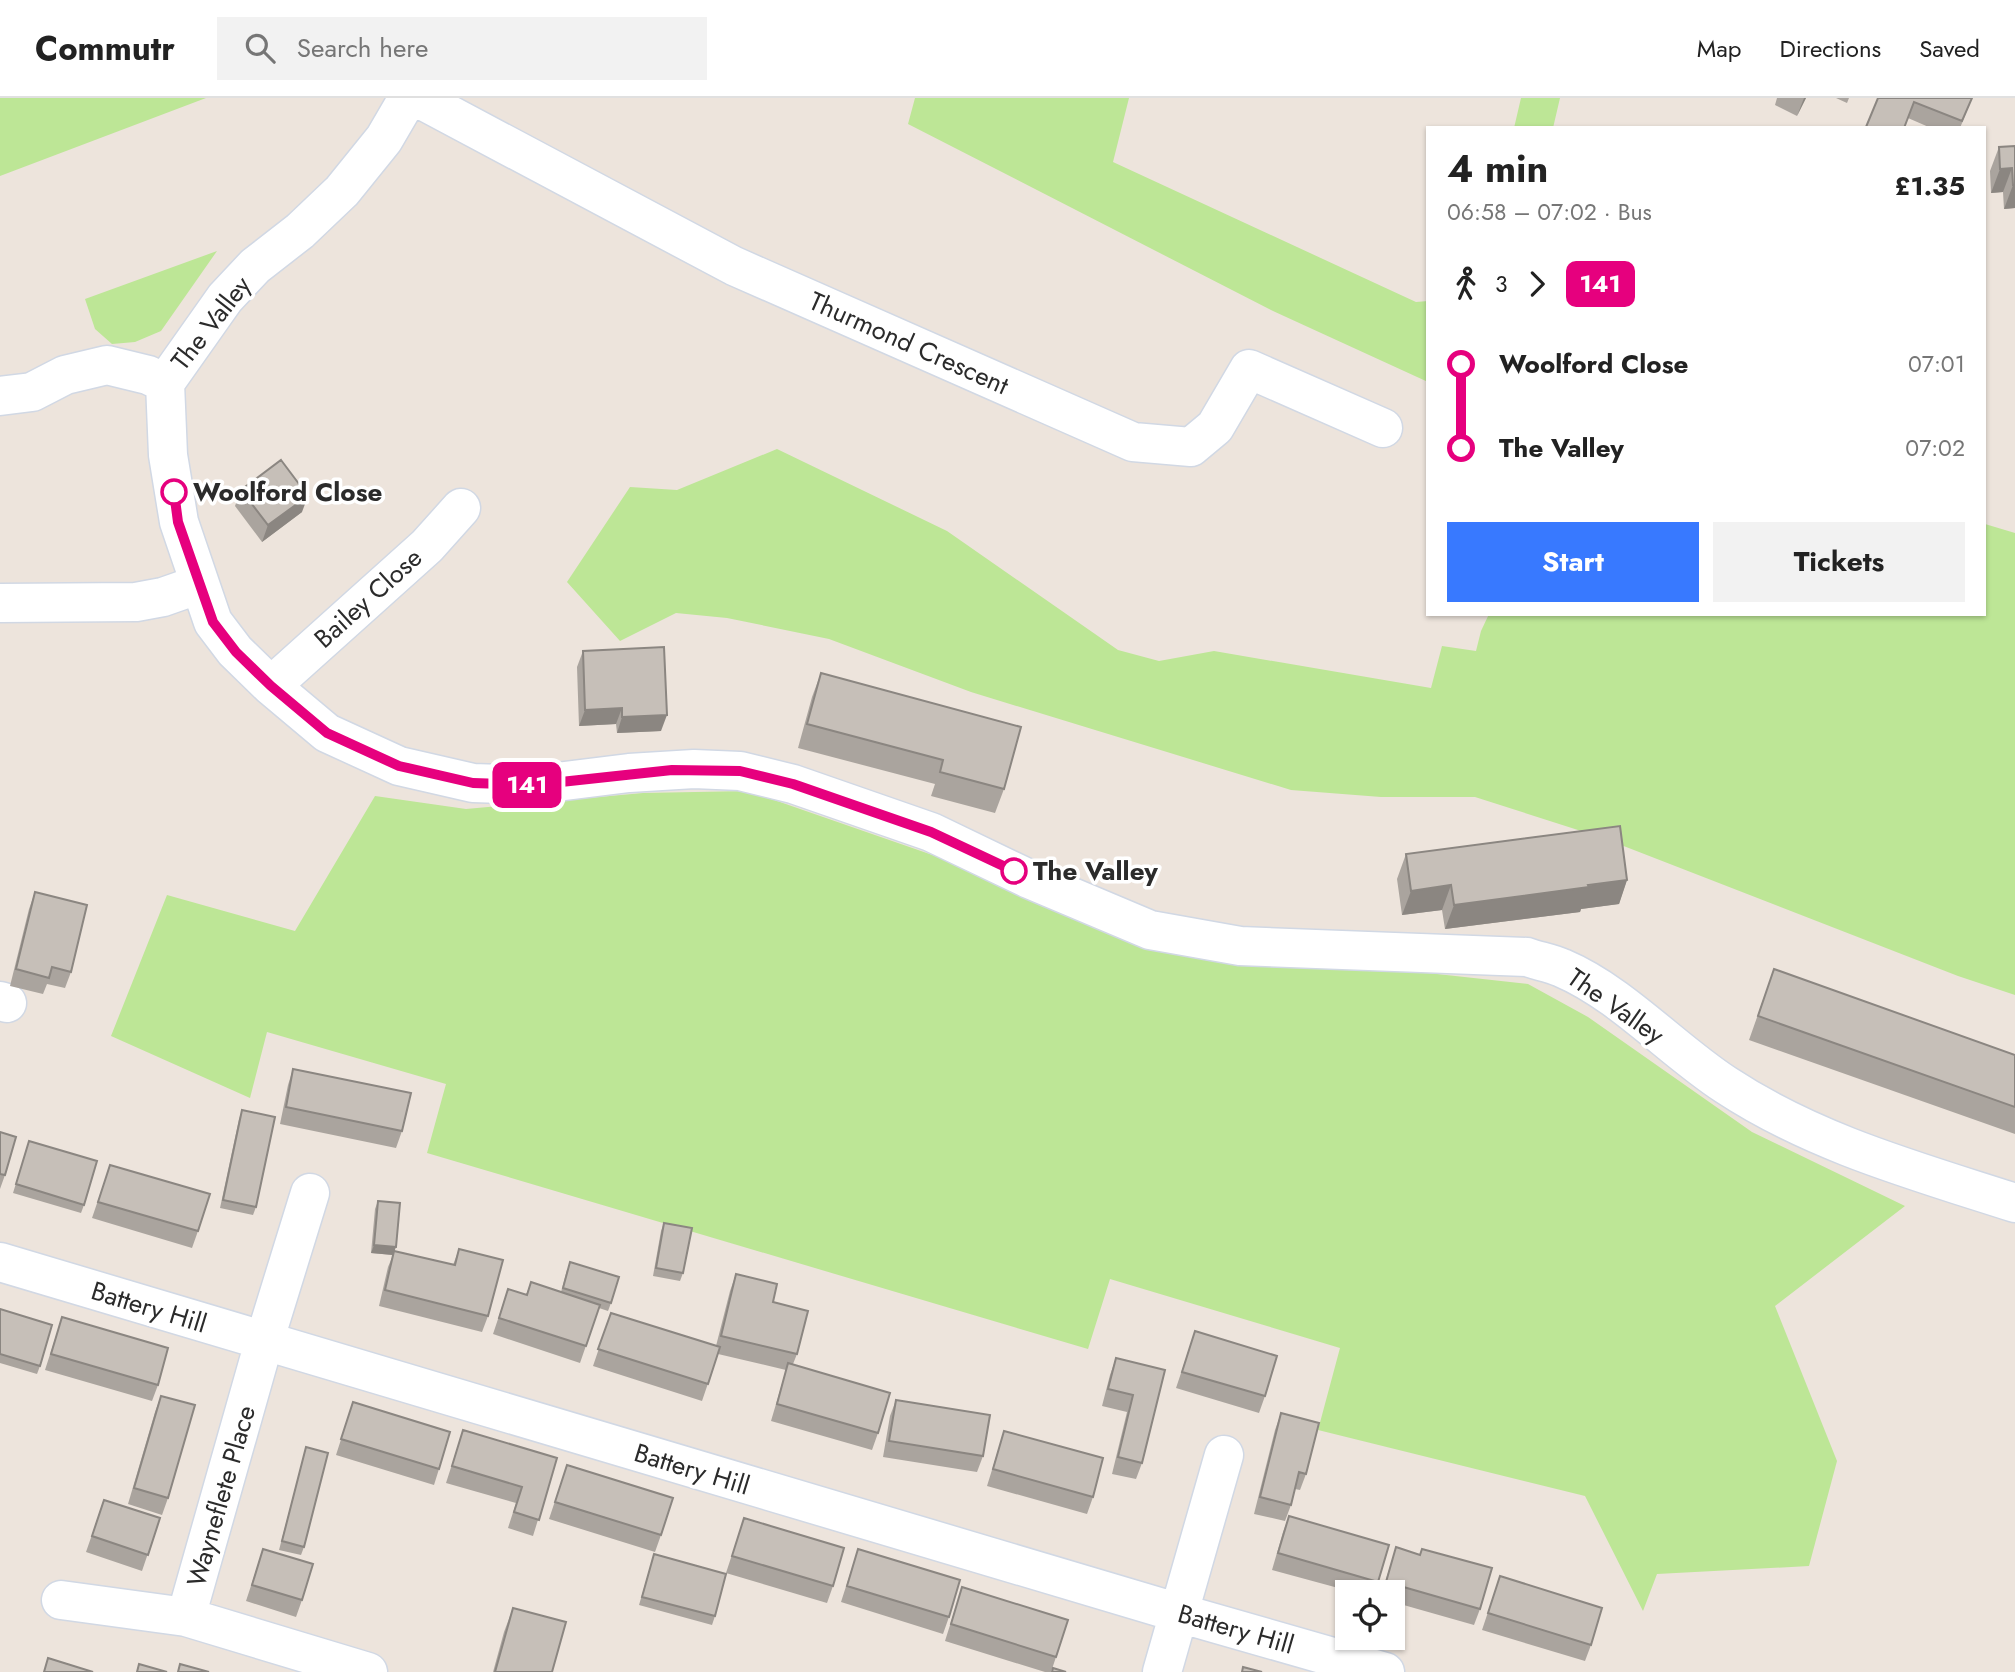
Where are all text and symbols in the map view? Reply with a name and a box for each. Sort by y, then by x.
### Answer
search box [217,17,707,80]
text: Commutr [35,25,175,72]
icon: search [241,29,279,67]
text: Search here [297,29,428,67]
text: Map [1697,31,1742,66]
text: Directions [1780,31,1881,66]
text: Saved [1919,31,1980,66]
text: 4 min [1447,141,1548,196]
text: £1.35 [1895,167,1965,205]
text: 06:58 – 07:02 · Bus [1447,195,1652,229]
icon: walk [1447,265,1485,303]
icon: forward [1518,265,1556,303]
text: 141 [1580,266,1621,301]
street label: The Valley [162,267,260,378]
text: 3 [1495,267,1508,301]
street label: Thurmond Crescent [803,282,1016,404]
text: Woolford Close [1499,345,1688,383]
text: 07:01 [1908,347,1965,381]
text: The Valley [1499,429,1624,467]
text: 07:02 [1905,431,1965,465]
place label: Woolford Close [193,473,383,511]
marker: Woolford Close [161,479,187,505]
button: Start [1447,522,1699,602]
button: Tickets [1713,522,1965,602]
street label: Bailey Close [306,539,430,657]
line badge: 141 [487,762,567,808]
text: 141 [506,767,548,802]
place label: The Valley [1033,852,1158,890]
marker: The Valley [1001,858,1027,884]
street label: The Valley [1560,959,1673,1054]
street label: Battery Hill [86,1271,212,1343]
street label: Wayneflete Place [177,1401,265,1591]
street label: Battery Hill [629,1433,755,1505]
map controls [1335,1580,1405,1650]
button: locate [1335,1580,1405,1650]
street label: Battery Hill [1174,1594,1298,1664]

